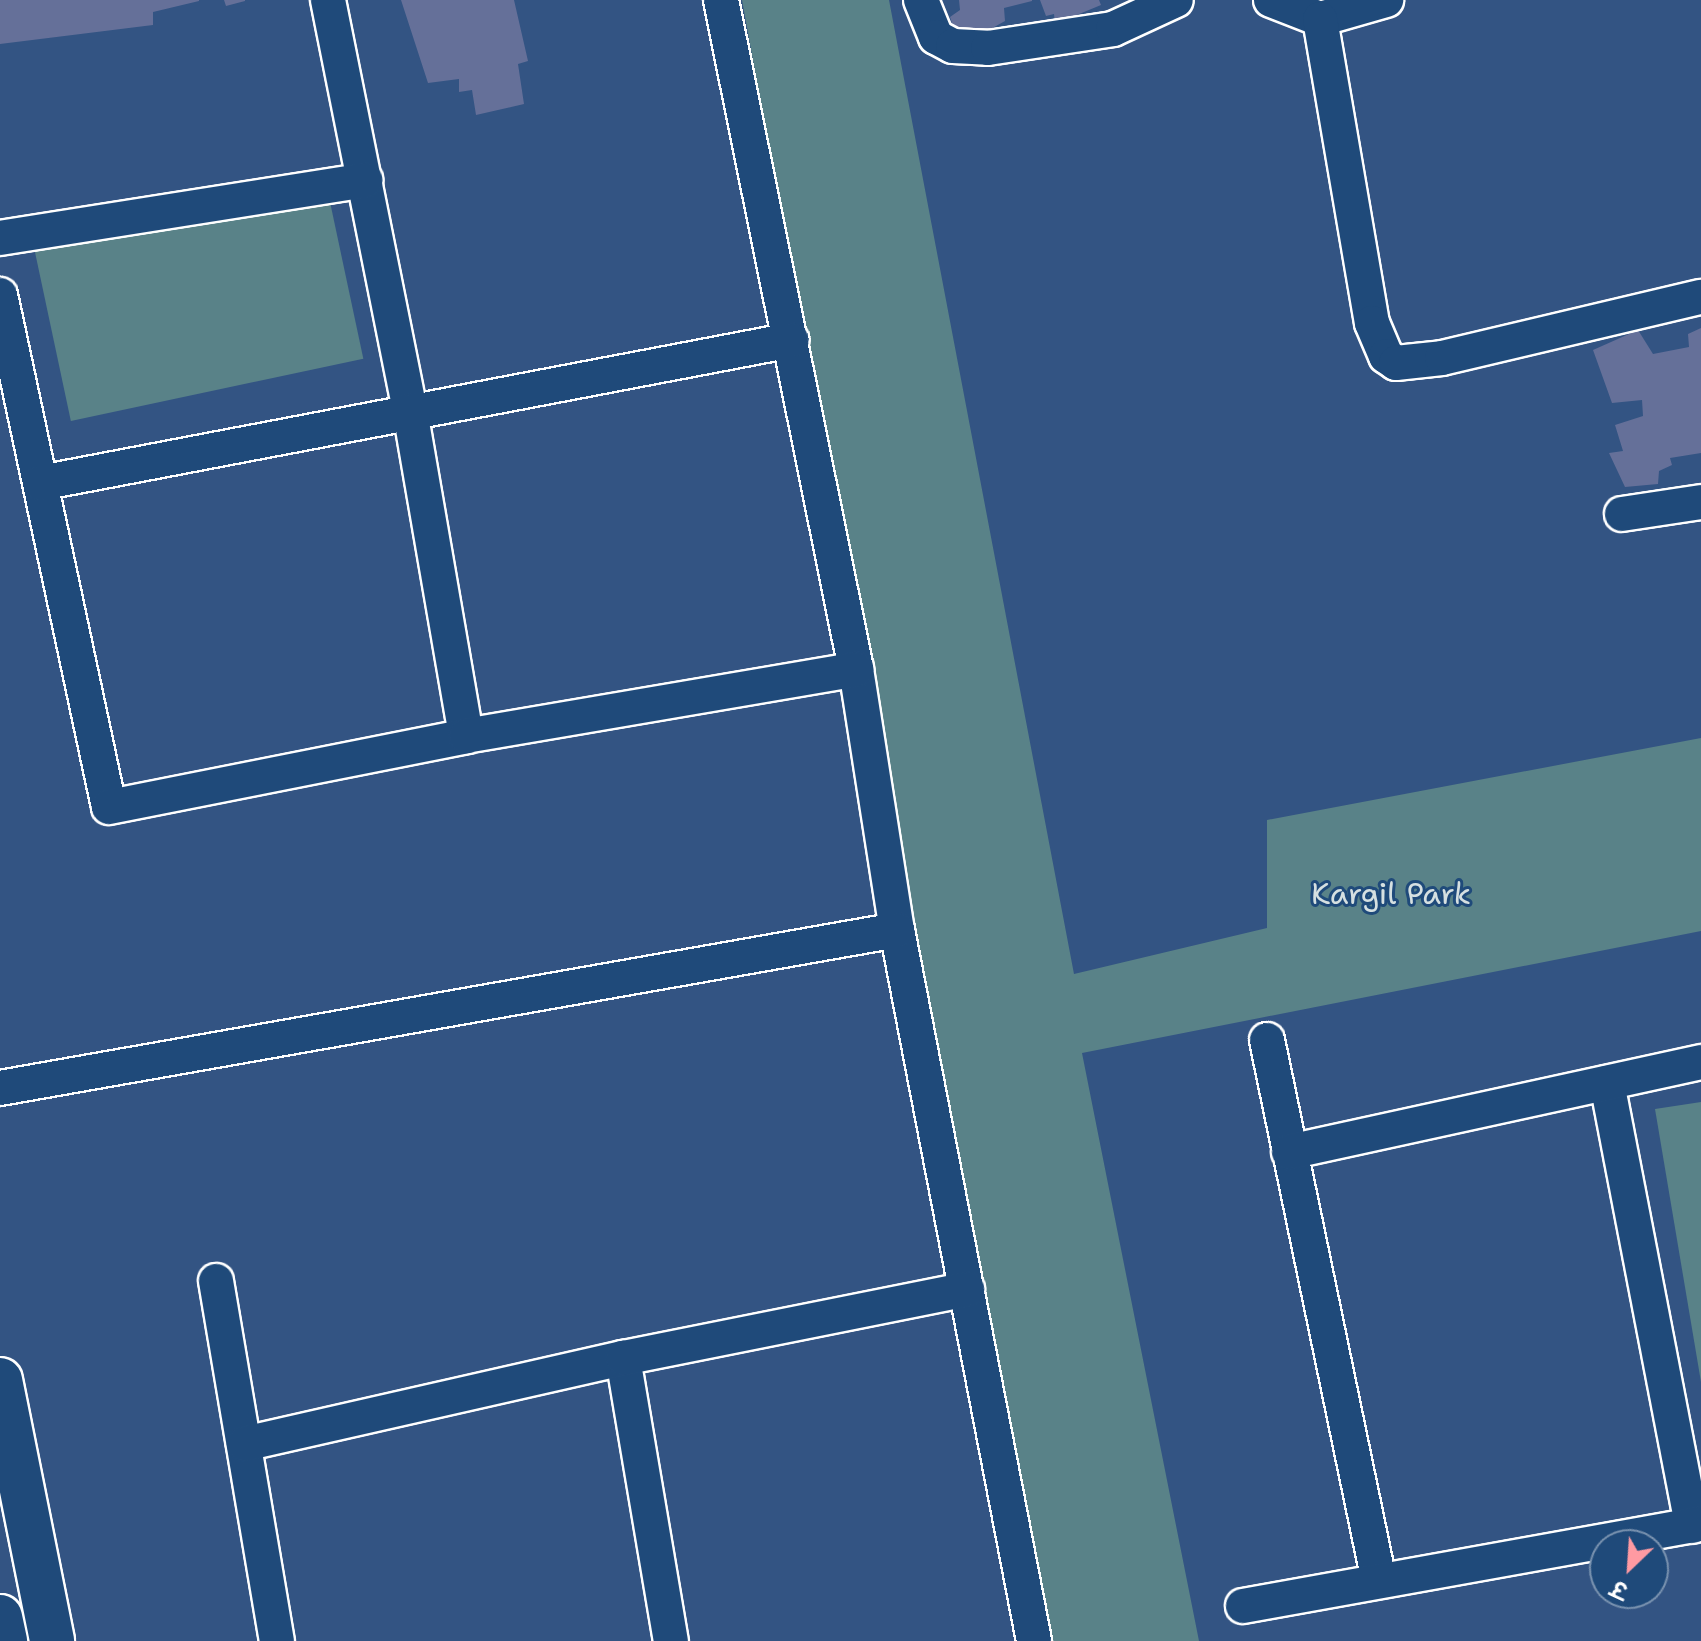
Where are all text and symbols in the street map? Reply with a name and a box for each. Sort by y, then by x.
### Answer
park label: Kargil Park [1311,876,1471,912]
north arrow [1589,1529,1669,1609]
text: उ [1607,1573,1632,1606]

